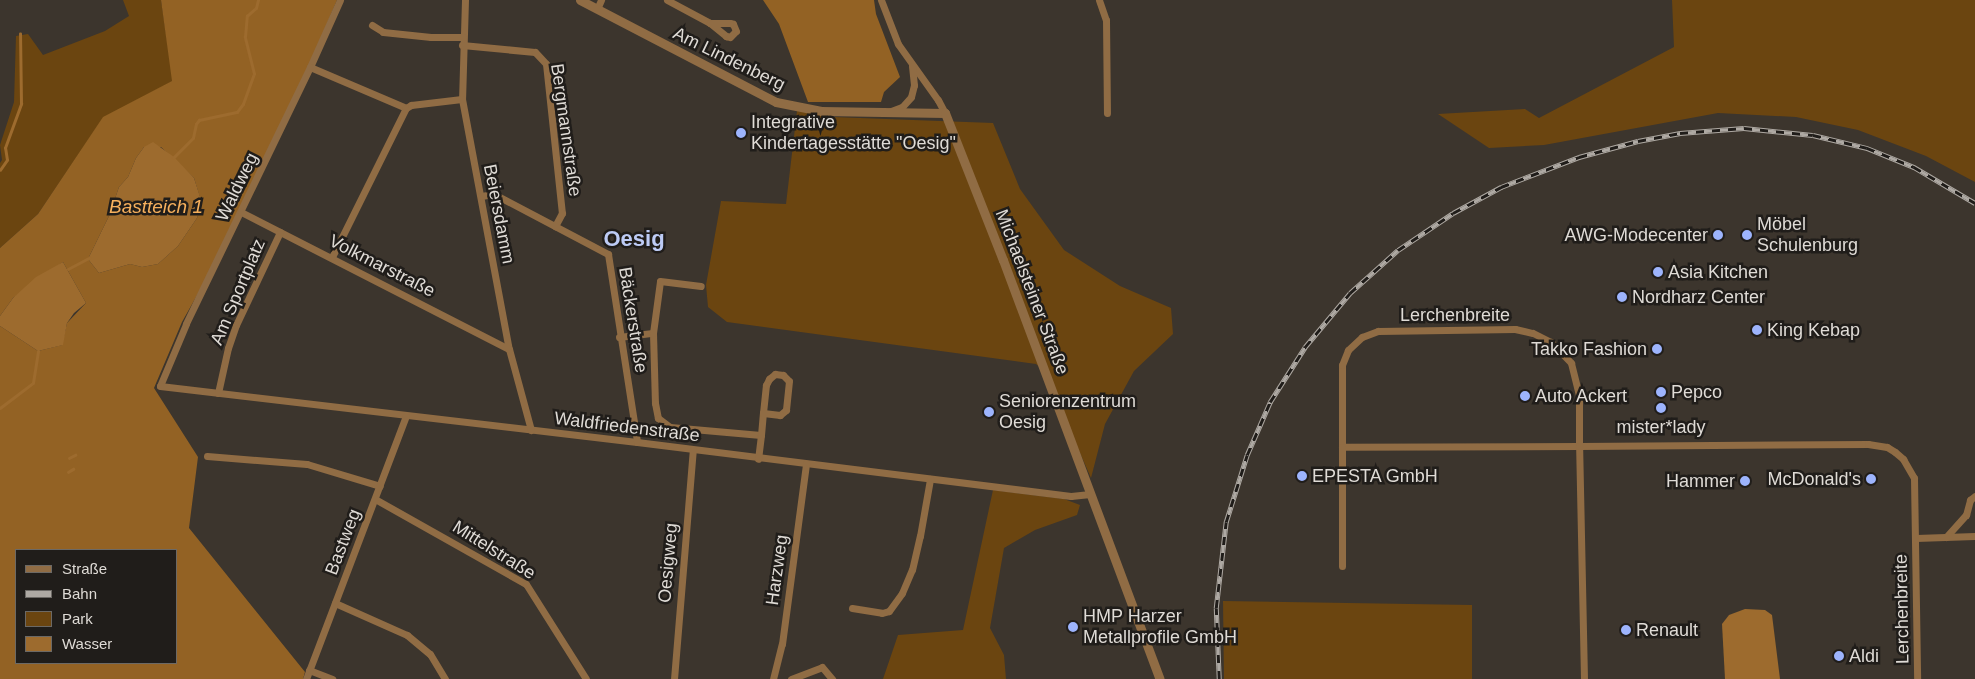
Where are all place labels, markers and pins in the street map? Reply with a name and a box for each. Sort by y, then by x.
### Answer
place label: Integrative Kindertagesstätte "Oesig" [751,112,956,154]
marker: Integrative Kindertagesstätte "Oesig" [735,127,747,139]
place label: Möbel Schulenburg [1757,214,1858,256]
place label: AWG-Modecenter [1565,224,1708,246]
marker: AWG-Modecenter [1712,229,1724,241]
marker: Möbel Schulenburg [1741,229,1753,241]
place label: Asia Kitchen [1668,261,1768,283]
marker: Asia Kitchen [1652,266,1664,278]
place label: Nordharz Center [1632,286,1765,308]
marker: Nordharz Center [1616,291,1628,303]
place label: King Kebap [1767,319,1860,341]
marker: King Kebap [1751,324,1763,336]
place label: Takko Fashion [1531,338,1647,360]
marker: Takko Fashion [1651,343,1663,355]
place label: Pepco [1671,381,1722,403]
place label: Auto Ackert [1535,385,1628,407]
marker: Pepco [1655,386,1667,398]
marker: Auto Ackert [1519,390,1531,402]
place label: Seniorenzentrum Oesig [999,391,1136,434]
marker: mister*lady [1655,402,1667,414]
marker: Seniorenzentrum Oesig [983,406,995,418]
place label: mister*lady [1616,416,1706,438]
place label: EPESTA GmbH [1312,465,1439,487]
place label: McDonald's [1768,468,1861,490]
marker: EPESTA GmbH [1296,470,1308,482]
place label: Hammer [1666,470,1735,492]
marker: McDonald's [1865,473,1877,485]
marker: Hammer [1739,475,1751,487]
place label: HMP Harzer Metallprofile GmbH [1083,606,1237,649]
place label: Renault [1636,619,1698,641]
marker: HMP Harzer Metallprofile GmbH [1067,621,1079,633]
marker: Renault [1620,624,1632,636]
place label: Aldi [1849,645,1879,667]
marker: Aldi [1833,650,1845,662]

